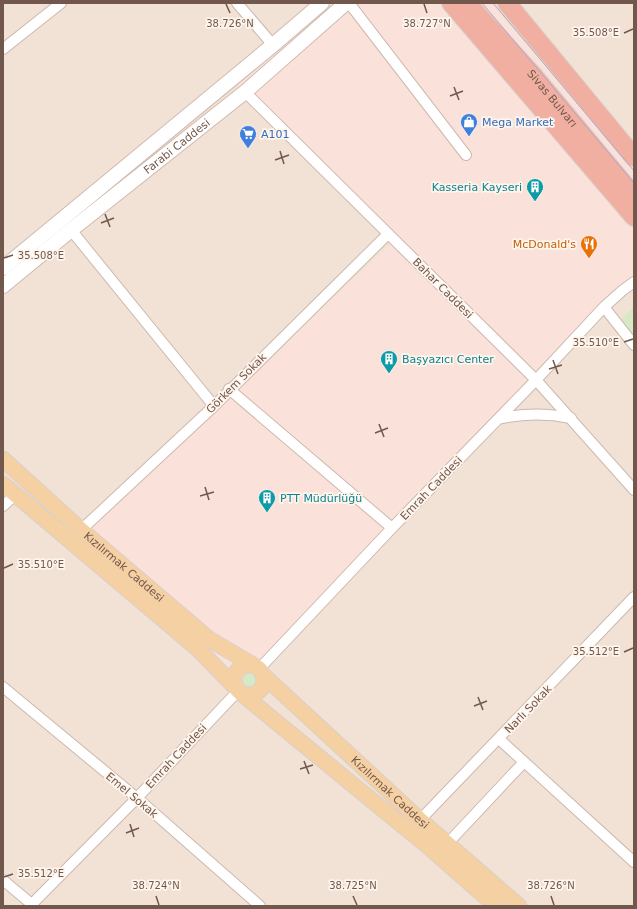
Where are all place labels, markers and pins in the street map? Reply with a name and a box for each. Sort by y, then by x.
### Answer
shop icon: Mega Market [459,112,479,137]
place label: Mega Market [482,116,554,129]
supermarket icon: A101 [238,124,258,149]
place label: A101 [261,128,290,141]
building icon: Kasseria Kayseri [525,177,545,202]
place label: Kasseria Kayseri [432,181,522,194]
restaurant icon: McDonald's [579,234,599,259]
place label: McDonald's [513,238,576,251]
building icon: Başyazıcı Center [379,349,399,374]
place label: Başyazıcı Center [402,353,494,366]
building icon: PTT Müdürlüğü [257,488,277,513]
place label: PTT Müdürlüğü [280,492,362,505]

